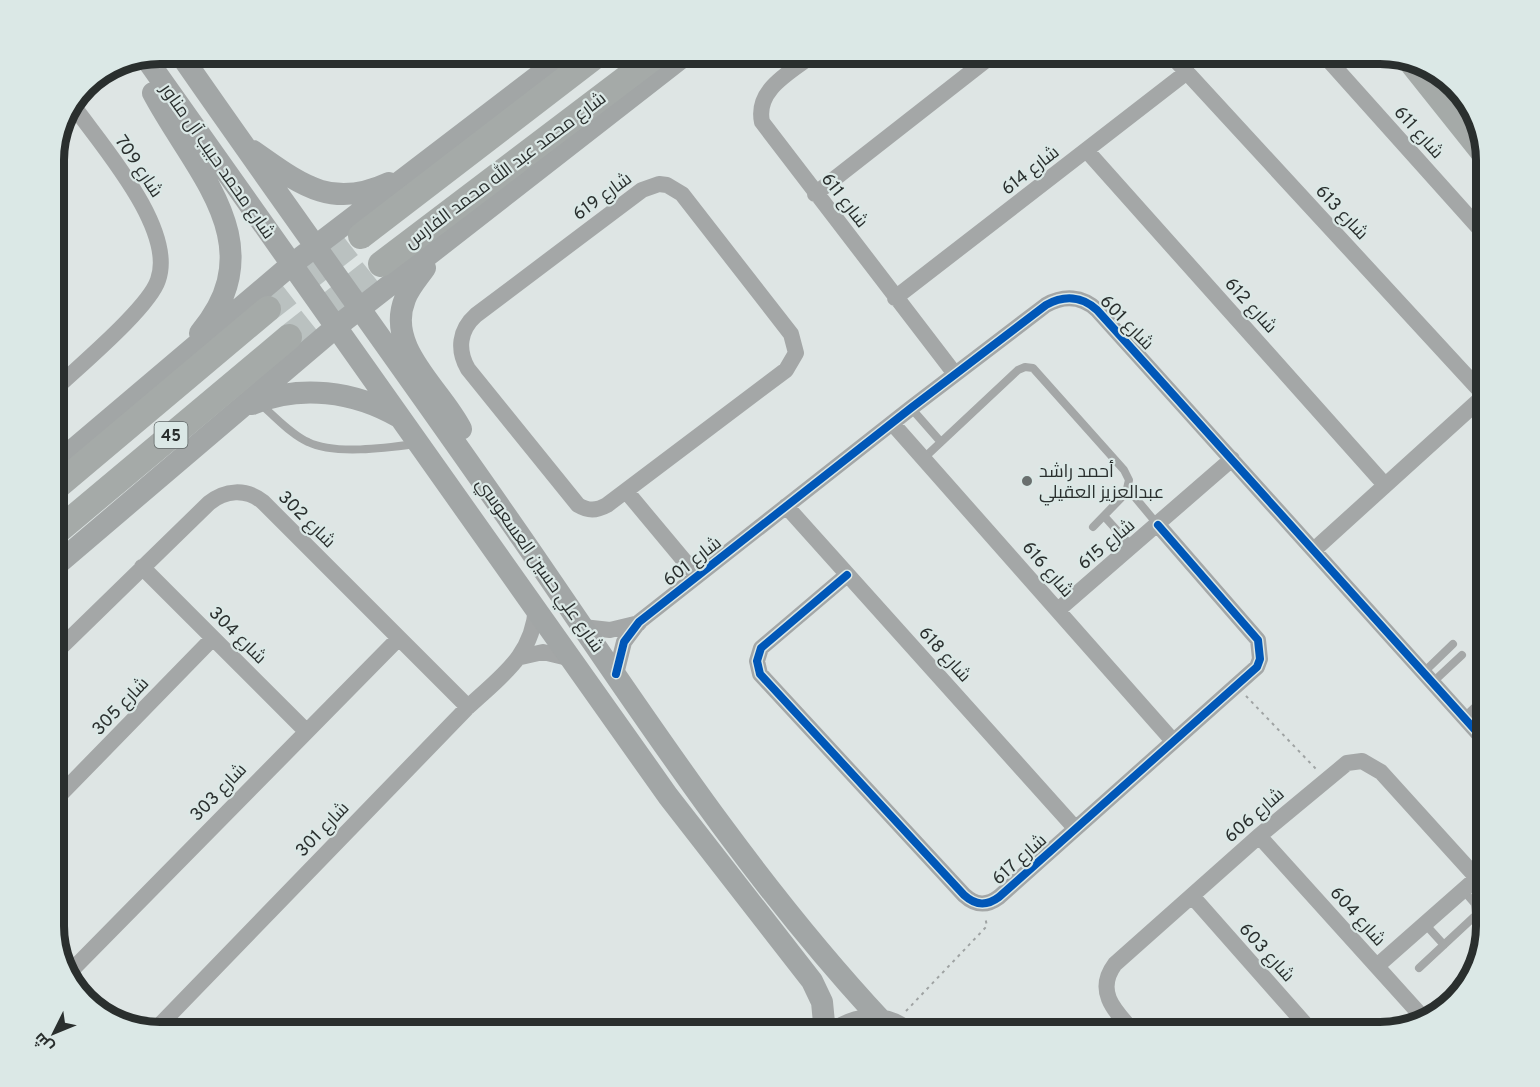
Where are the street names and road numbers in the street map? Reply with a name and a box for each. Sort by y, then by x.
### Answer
street label: شارع محمد حبيب آل مناور [154,79,279,244]
street label: شارع محمد عبد الله محمد الفارس [399,86,611,255]
street label: شارع 611 [1388,102,1448,164]
street label: شارع 709 [109,131,167,202]
street label: شارع 614 [997,141,1065,201]
street label: شارع 619 [569,168,637,226]
street label: شارع 611 [815,169,872,233]
street label: شارع 613 [1310,181,1372,246]
street label: شارع 612 [1219,273,1281,339]
street label: شارع 601 [1094,291,1158,356]
road number: 45 [154,422,188,448]
street label: شارع علي حسين العسعوسي [469,474,608,658]
street label: شارع 302 [272,486,340,554]
street label: شارع 615 [1074,515,1140,576]
street label: شارع 601 [659,532,727,592]
street label: شارع 616 [1016,537,1078,603]
street label: شارع 304 [203,602,271,670]
street label: شارع 618 [913,622,975,688]
street label: شارع 305 [88,673,155,741]
street label: شارع 303 [186,759,252,827]
street label: شارع 606 [1220,784,1290,848]
street label: شارع 301 [291,798,355,863]
street label: شارع 617 [988,830,1052,891]
street label: شارع 604 [1324,882,1390,952]
street label: شارع 603 [1233,918,1299,988]

